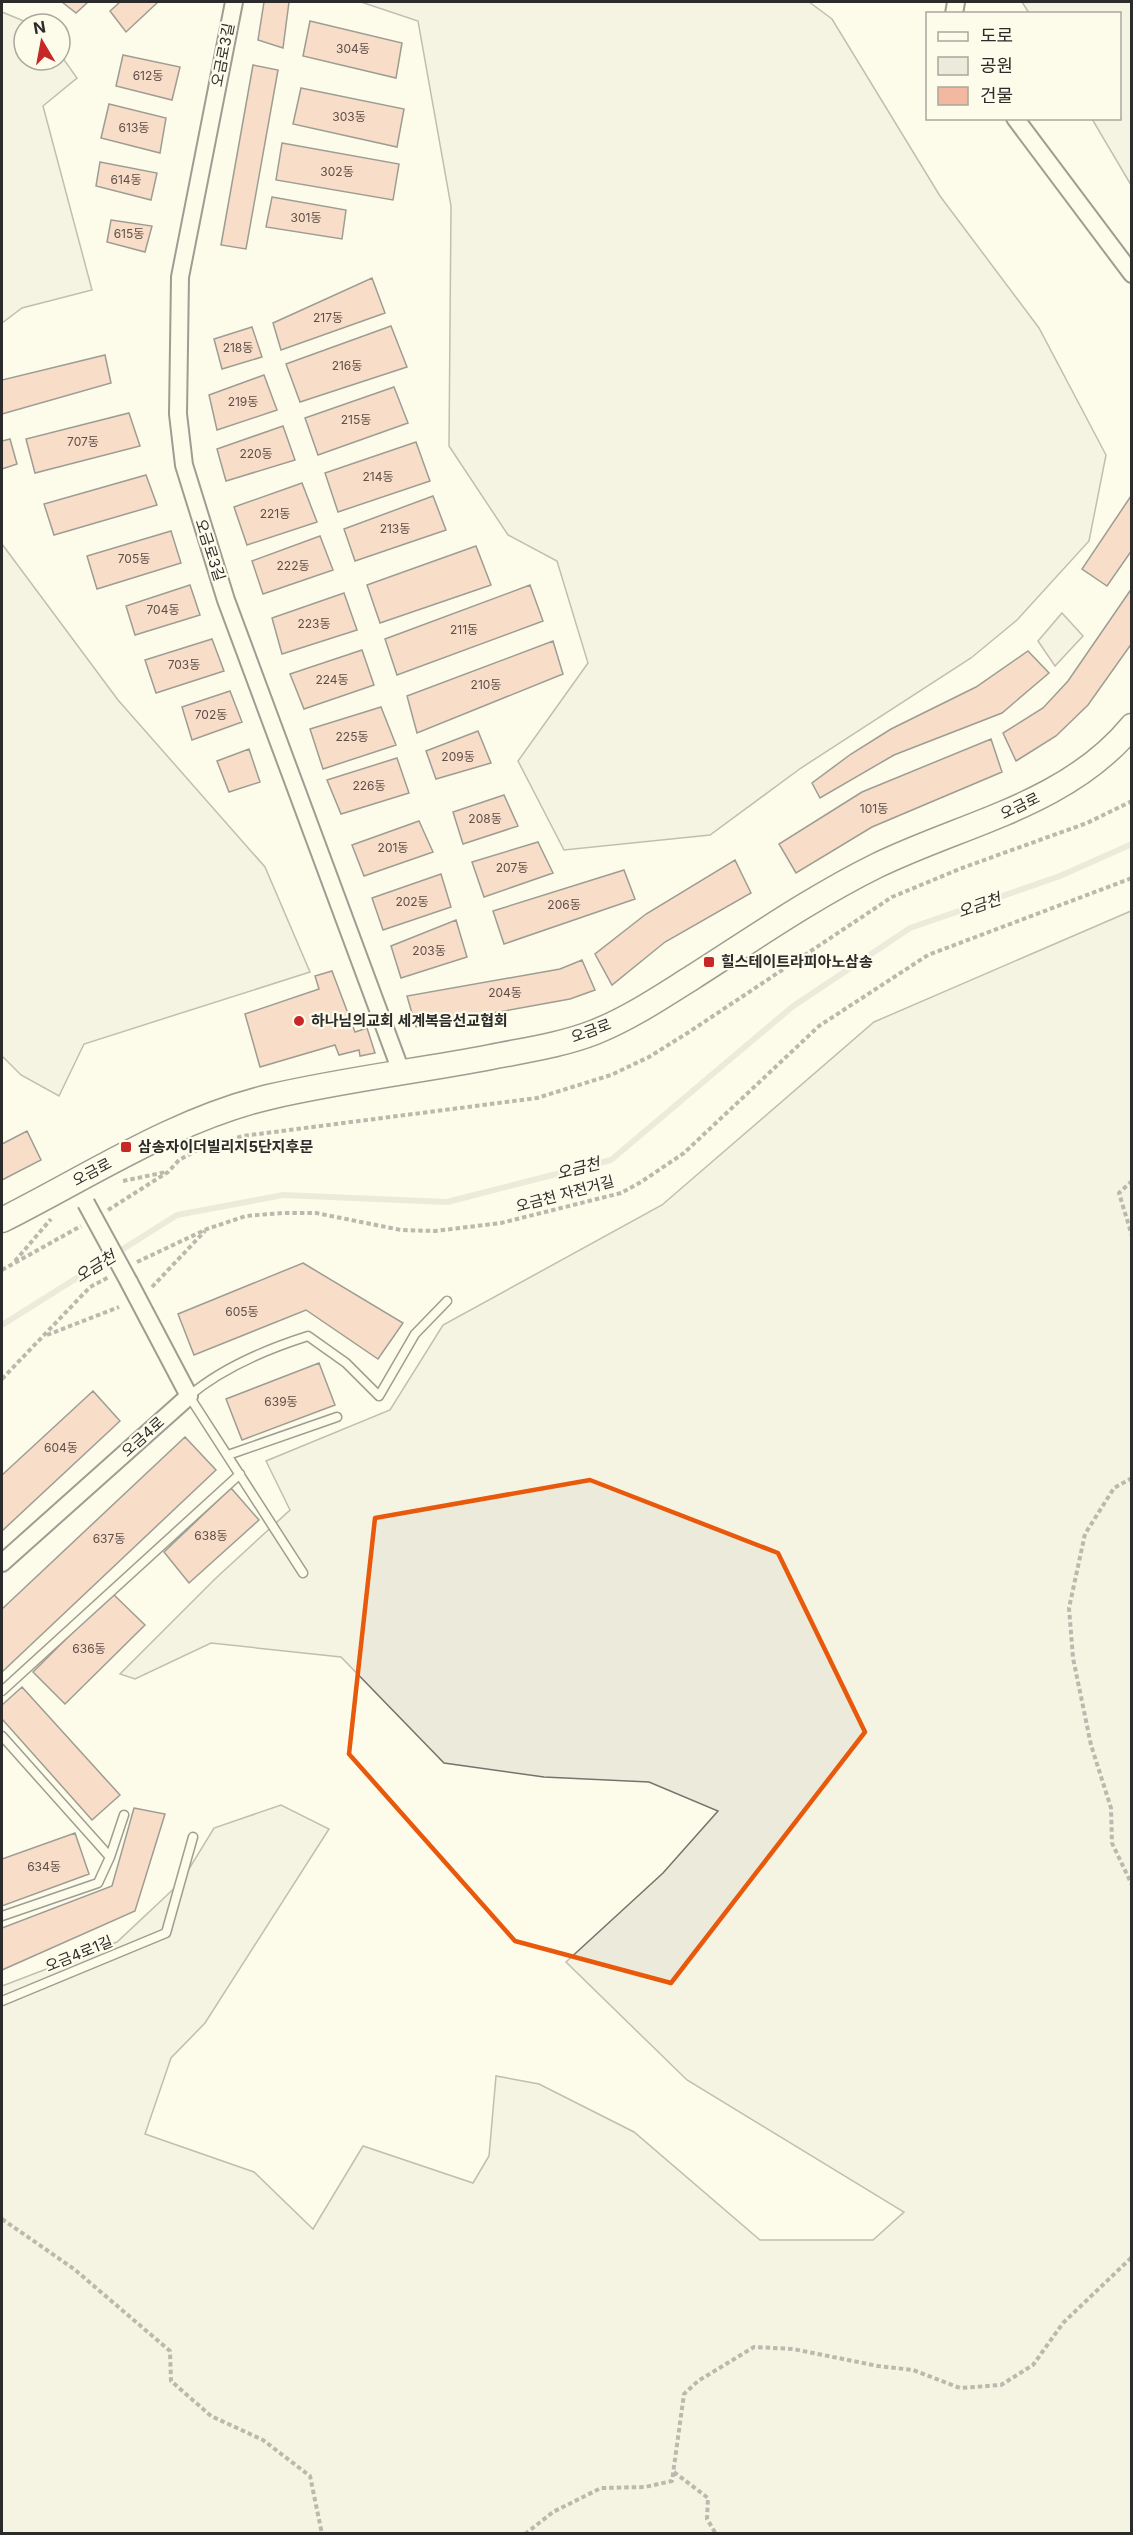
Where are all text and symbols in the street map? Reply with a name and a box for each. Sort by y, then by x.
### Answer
north arrow [12,12,72,72]
legend [926,12,1121,120]
text: N [32,16,47,38]
street label: 오금로3길 [207,21,238,88]
text: 도로 [980,25,1013,46]
house number: 304동 [336,41,370,56]
text: 공원 [980,55,1013,76]
house number: 612동 [133,68,163,83]
text: 건물 [980,85,1013,106]
house number: 303동 [332,109,366,124]
house number: 613동 [119,120,149,135]
house number: 302동 [320,164,354,179]
house number: 614동 [110,172,142,187]
house number: 301동 [291,210,321,225]
house number: 615동 [114,226,144,241]
house number: 217동 [313,310,343,325]
house number: 218동 [223,340,253,355]
house number: 216동 [332,358,362,373]
house number: 219동 [228,394,258,409]
house number: 215동 [341,412,371,427]
house number: 707동 [67,434,99,449]
house number: 220동 [239,446,273,461]
house number: 214동 [363,469,394,484]
house number: 221동 [260,506,290,521]
street label: 오금로3길 [191,516,229,583]
house number: 213동 [380,521,410,536]
house number: 705동 [118,551,150,566]
house number: 222동 [277,558,310,573]
house number: 704동 [147,602,179,617]
house number: 223동 [297,616,331,631]
house number: 211동 [450,622,478,637]
house number: 703동 [168,657,200,672]
house number: 224동 [315,672,349,687]
house number: 210동 [471,677,501,692]
house number: 702동 [195,707,227,722]
house number: 225동 [336,729,368,744]
house number: 209동 [441,749,475,764]
house number: 226동 [352,778,386,793]
street label: 오금로 [997,788,1043,823]
house number: 101동 [860,801,888,816]
house number: 208동 [468,811,502,826]
house number: 201동 [378,840,408,855]
house number: 207동 [496,860,528,875]
water label: 오금천 [955,888,1005,922]
house number: 202동 [395,894,429,909]
house number: 206동 [547,897,581,912]
house number: 203동 [412,943,446,958]
place label: 힐스테이트라피아노삼송 [721,952,873,971]
marker: 힐스테이트라피아노삼송 [702,955,716,969]
house number: 204동 [488,985,522,1000]
place label: 하나님의교회 세계복음선교협회 [311,1011,508,1030]
marker: 하나님의교회 세계복음선교협회 [292,1014,306,1028]
street label: 오금로 [568,1015,614,1047]
place label: 삼송자이더빌리지5단지후문 [138,1137,313,1156]
marker: 삼송자이더빌리지5단지후문 [119,1140,133,1154]
water label: 오금천 [554,1152,604,1183]
street label: 오금로 [69,1153,115,1190]
street label: 오금천 자전거길 [514,1171,616,1216]
water label: 오금천 [71,1245,121,1286]
house number: 605동 [225,1304,259,1319]
house number: 639동 [264,1394,298,1409]
street label: 오금4로 [117,1412,168,1461]
house number: 604동 [44,1440,78,1455]
house number: 638동 [194,1528,228,1543]
house number: 637동 [93,1531,125,1546]
house number: 636동 [72,1641,106,1656]
house number: 634동 [27,1859,61,1874]
street label: 오금4로1길 [42,1931,115,1976]

